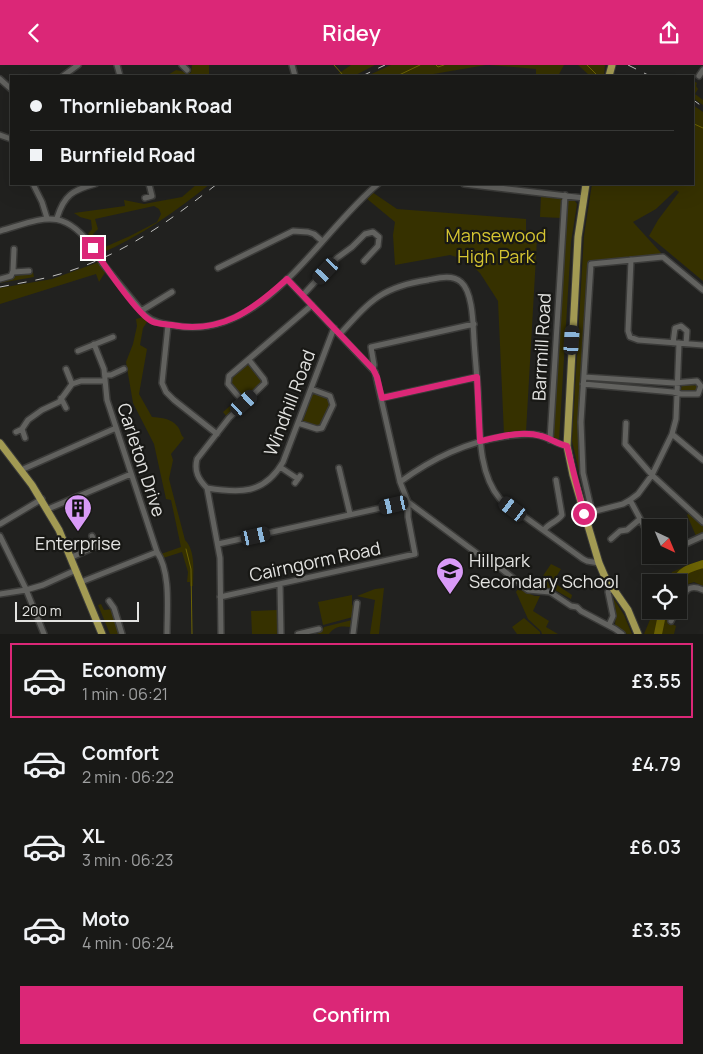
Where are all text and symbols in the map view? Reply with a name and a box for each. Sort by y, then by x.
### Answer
text: Ridey [322,18,381,48]
icon: back [20,19,48,47]
icon: share [655,19,683,47]
text: Thornliebank Road [60,93,232,119]
text: Burnfield Road [60,142,195,168]
park label: Mansewood High Park [446,223,546,268]
route end [82,237,104,259]
car [310,255,341,287]
street label: Barrmill Road [526,292,556,402]
car [563,325,580,355]
street label: Windhill Road [258,346,320,459]
car [227,387,260,419]
street label: Carleton Drive [112,400,172,519]
building icon: Enterprise [63,493,93,532]
car [377,494,410,516]
car [496,494,529,524]
route start [573,503,595,525]
north arrow [642,519,688,564]
map controls [642,519,687,619]
car [239,525,272,547]
place label: Enterprise [35,531,121,555]
street label: Cairngorm Road [247,535,383,587]
place label: Hillpark Secondary School [469,548,619,593]
school or university icon: Hillpark Secondary School [435,556,465,595]
button: locate [642,574,687,619]
scale bar [15,599,139,622]
text: 200 m [22,601,62,620]
text: Economy [82,657,166,683]
icon: car [22,658,67,703]
text: £3.55 [632,668,681,694]
text: 1 min · 06:21 [82,683,168,705]
text: Comfort [82,740,159,766]
icon: car [22,741,67,786]
text: £4.79 [632,751,681,777]
text: 2 min · 06:22 [82,766,174,788]
text: XL [82,823,105,849]
icon: car [22,824,67,869]
text: £6.03 [630,834,681,860]
text: 3 min · 06:23 [82,849,173,871]
text: Moto [82,906,129,932]
icon: car [22,907,67,952]
text: £3.35 [632,917,681,943]
text: 4 min · 06:24 [82,932,174,954]
button: Confirm [20,986,683,1044]

